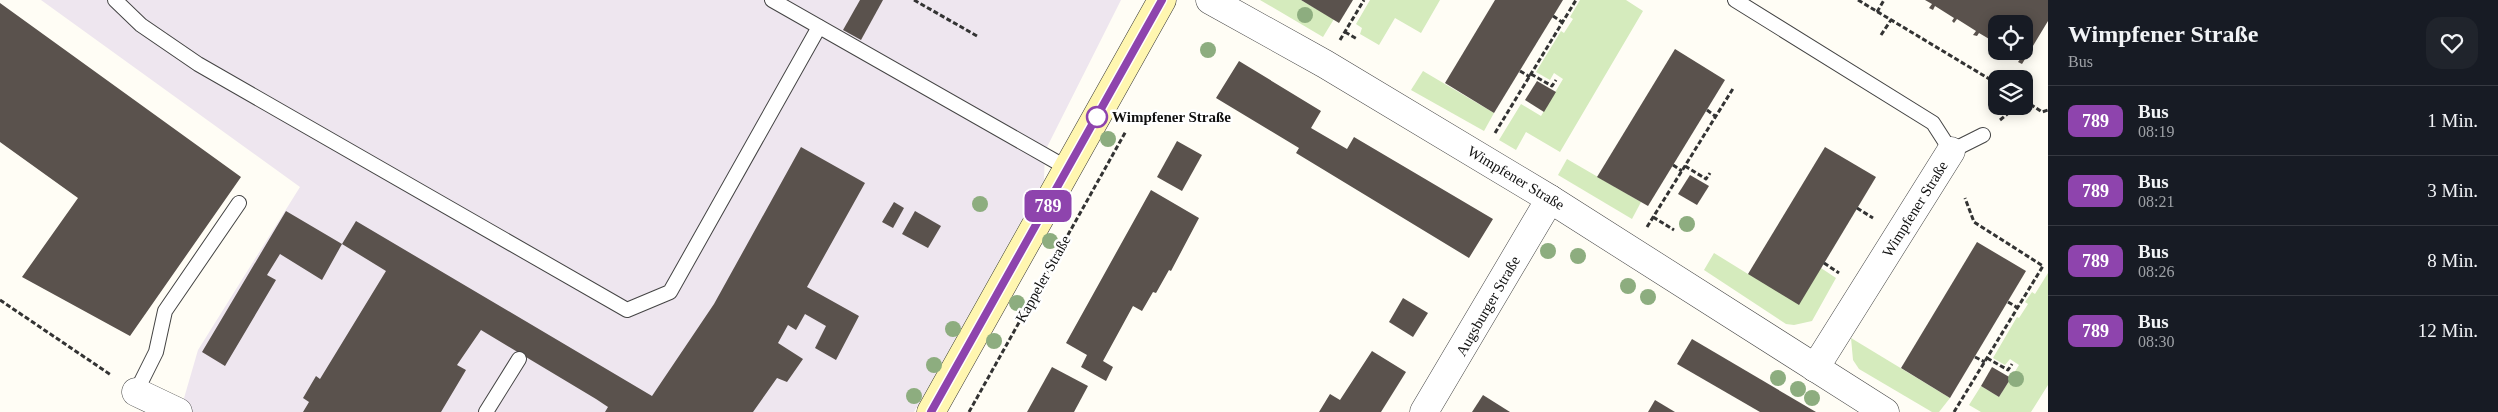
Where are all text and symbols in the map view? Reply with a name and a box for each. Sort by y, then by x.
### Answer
map controls [1988,15,2033,115]
button: locate [1988,15,2033,60]
button: heart [2426,17,2478,69]
text: Wimpfener Straße [2068,21,2258,47]
text: Bus [2068,53,2093,70]
button: layers [1988,70,2033,115]
text: Bus [2138,101,2169,122]
marker: Wimpfener Straße [1086,106,1108,128]
place label: Wimpfener Straße [1112,109,1231,125]
text: 1 Min. [2427,110,2478,131]
text: 789 [2082,111,2109,131]
text: 08:19 [2138,123,2174,140]
street label: Wimpfener Straße [1465,143,1567,213]
street label: Wimpfener Straße [1879,158,1951,260]
text: Bus [2138,171,2169,192]
text: 3 Min. [2427,180,2478,201]
text: 789 [2082,181,2109,201]
line badge: 789 [1019,190,1077,222]
text: 08:21 [2138,193,2174,210]
text: 789 [1035,196,1062,216]
street label: Kappeler Straße [1012,232,1074,325]
text: Bus [2138,241,2169,262]
text: 8 Min. [2427,250,2478,271]
text: 789 [2082,251,2109,271]
street label: Augsburger Straße [1453,253,1523,359]
text: 08:26 [2138,263,2174,280]
text: Bus [2138,311,2169,332]
text: 12 Min. [2418,320,2478,341]
text: 789 [2082,321,2109,341]
text: 08:30 [2138,333,2174,350]

